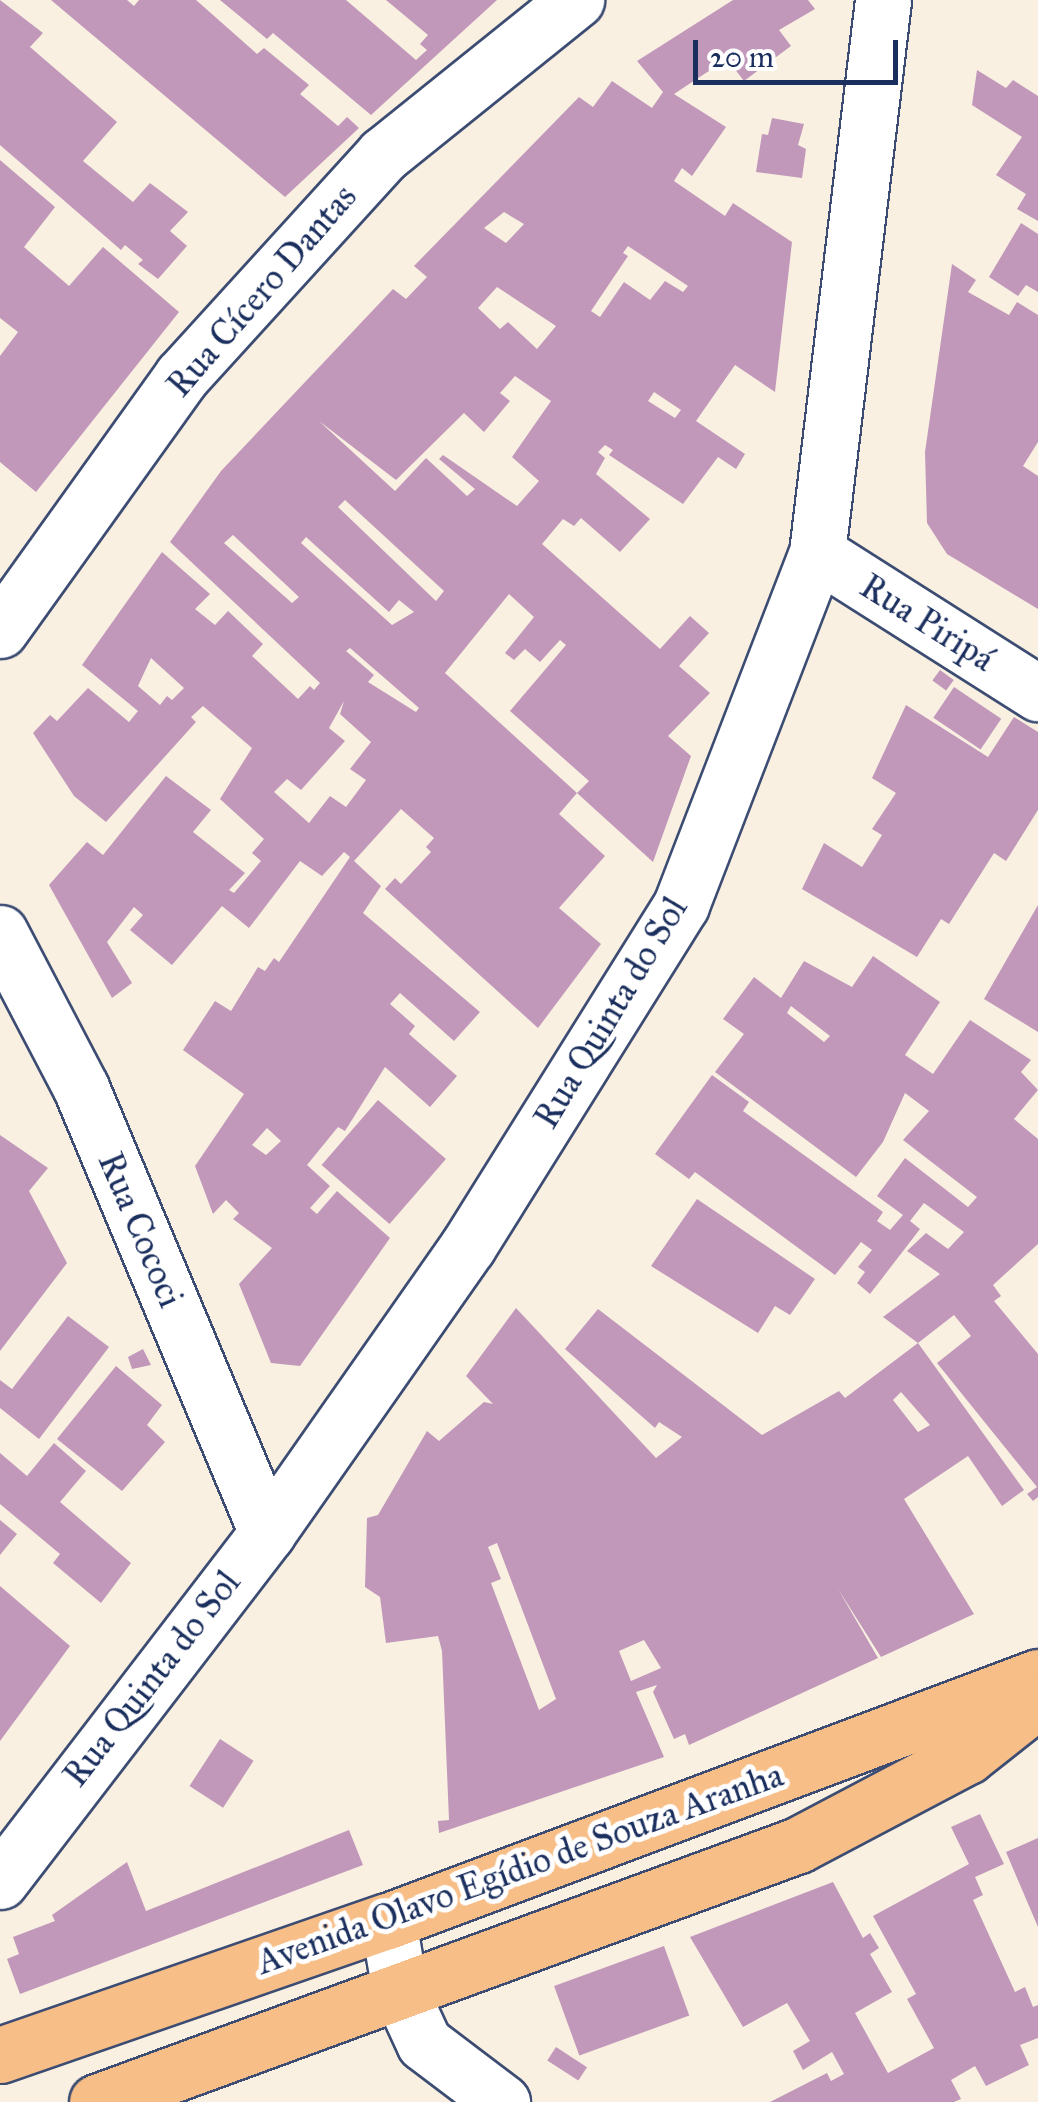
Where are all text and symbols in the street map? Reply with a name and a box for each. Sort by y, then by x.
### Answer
scale bar [698,20,903,82]
text: 20 m [710,39,774,75]
street label: Rua Cícero Dantas [158,176,366,406]
street label: Rua Piripá [852,565,1002,681]
street label: Rua Quinta do Sol [525,890,697,1136]
street label: Rua Cococi [89,1146,191,1314]
street label: Rua Quinta do Sol [55,1563,249,1795]
street label: Avenida Olavo Egídio de Souza Aranha [251,1754,789,1984]

